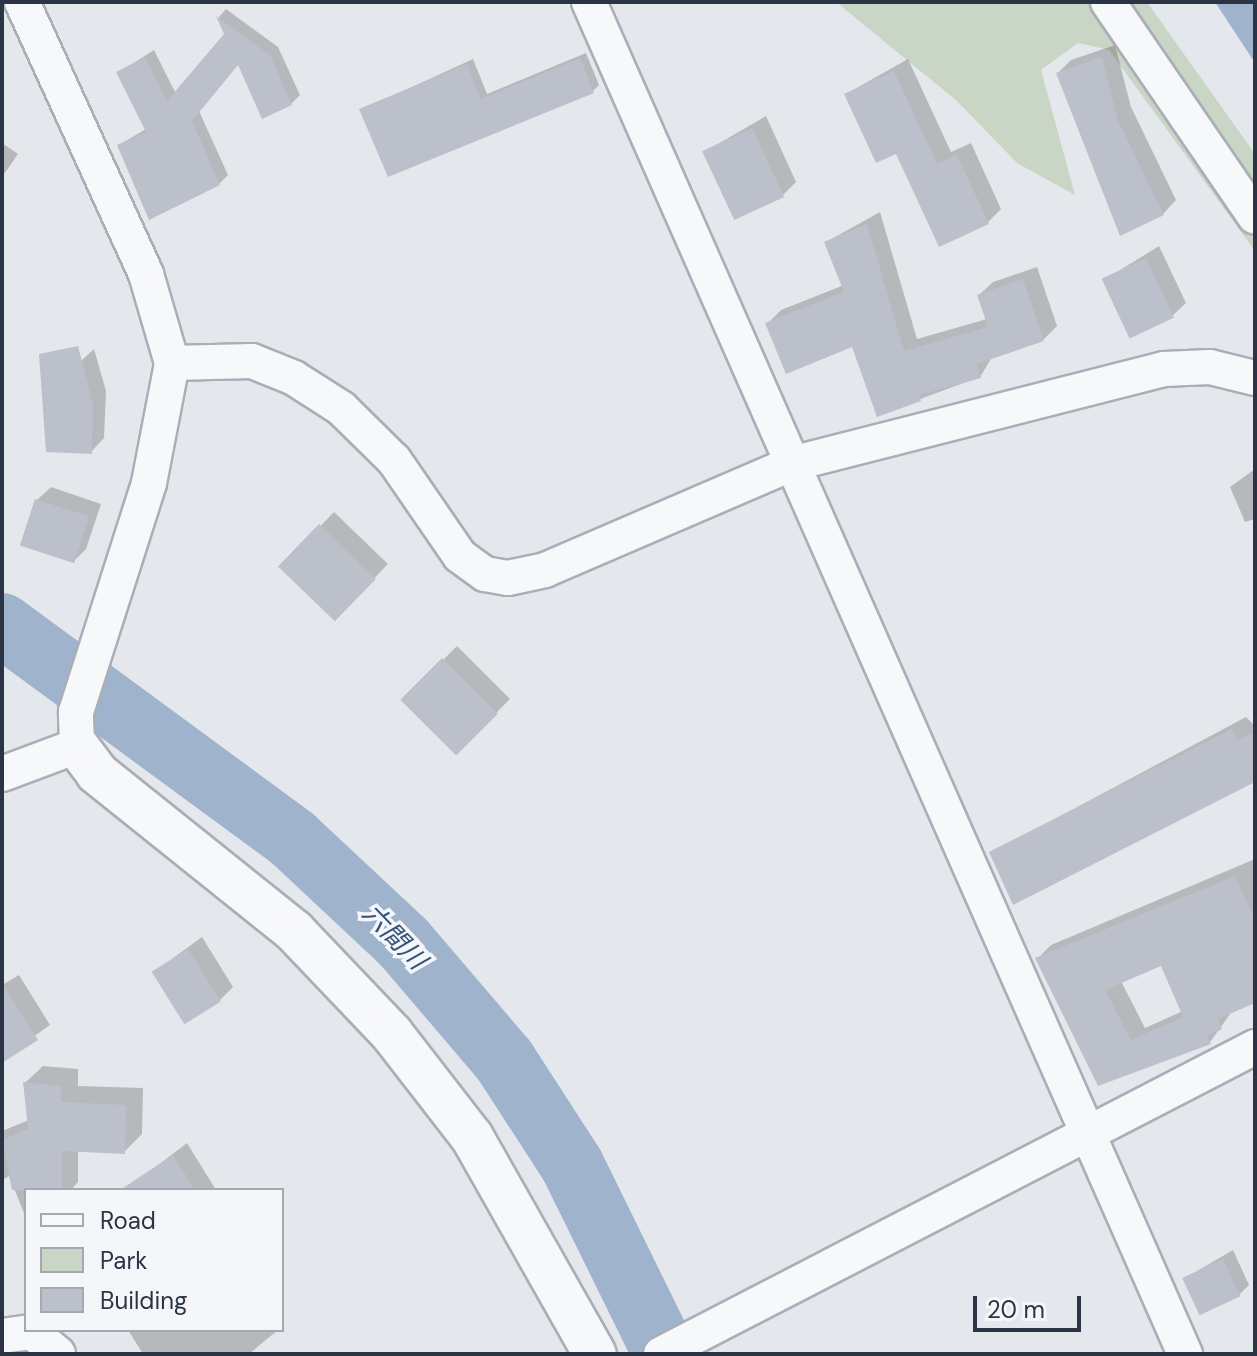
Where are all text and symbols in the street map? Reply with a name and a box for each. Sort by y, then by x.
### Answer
water label: 六間川 [356,898,432,976]
legend [24,1188,284,1332]
text: Road [100,1205,156,1236]
text: Park [100,1245,147,1276]
scale bar [977,1280,1085,1330]
text: Building [100,1285,187,1316]
text: 20 m [987,1294,1045,1325]

